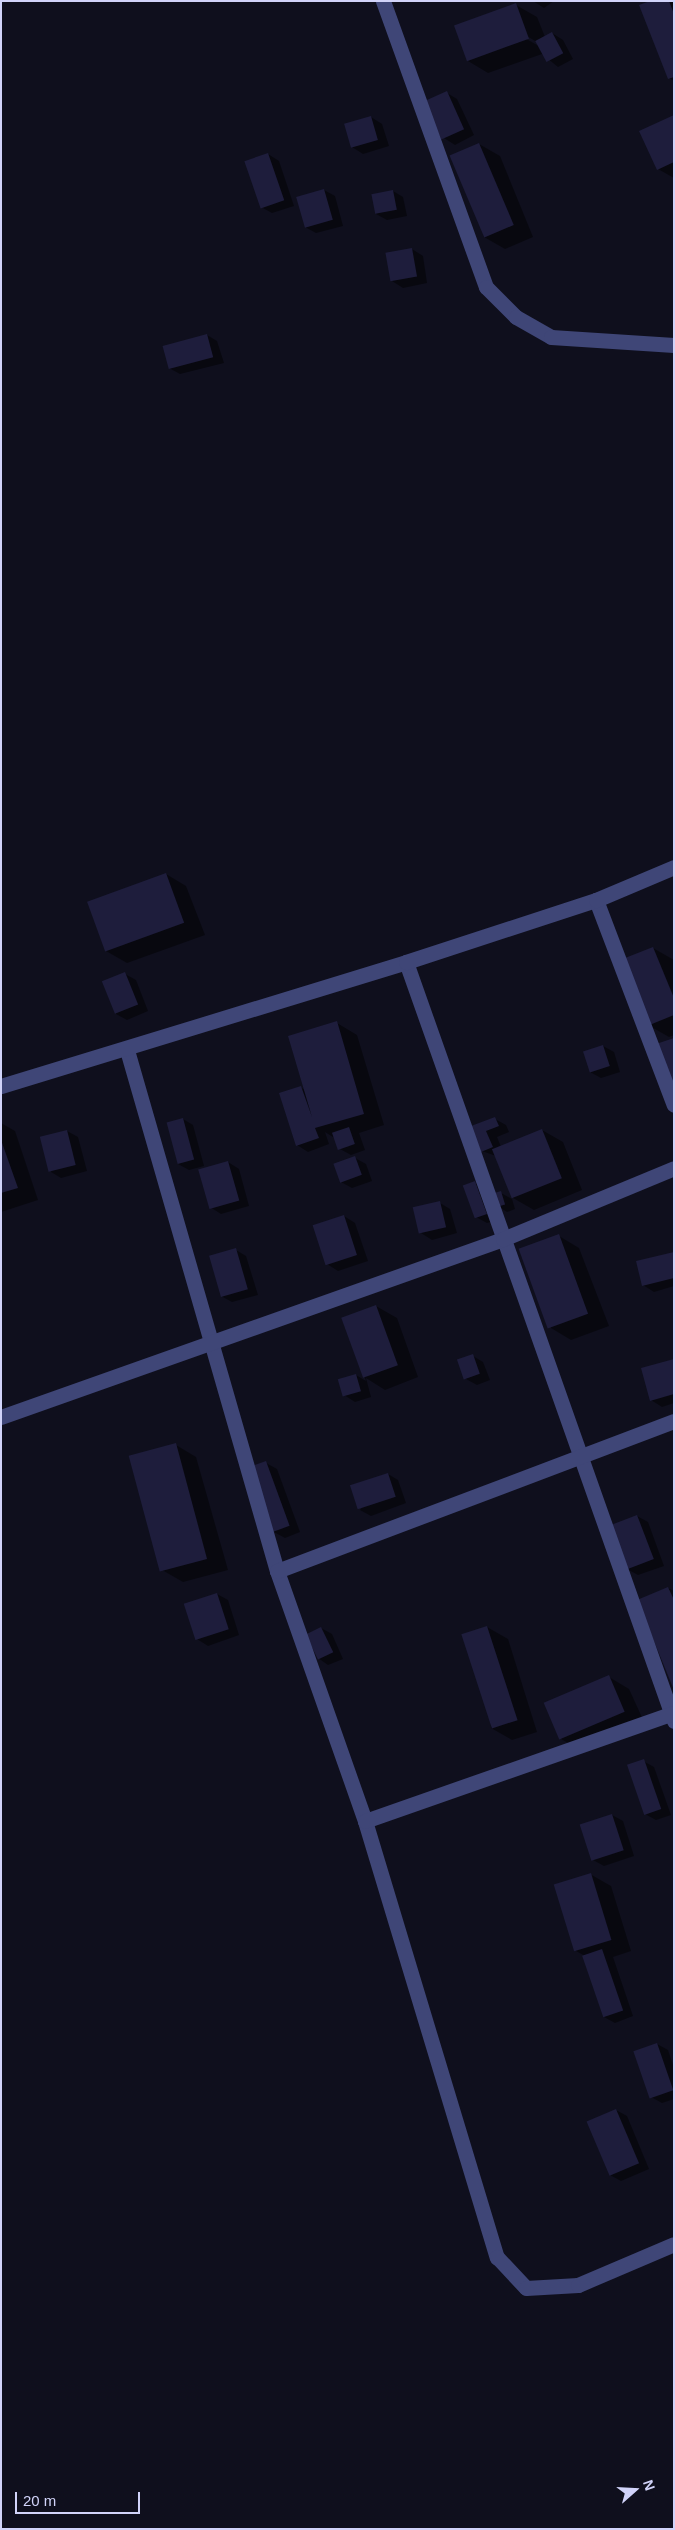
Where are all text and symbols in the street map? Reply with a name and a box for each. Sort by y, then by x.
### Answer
north arrow [610,2465,660,2515]
text: N [640,2478,658,2493]
scale bar [18,2482,142,2514]
text: 20 m [23,2492,56,2509]

